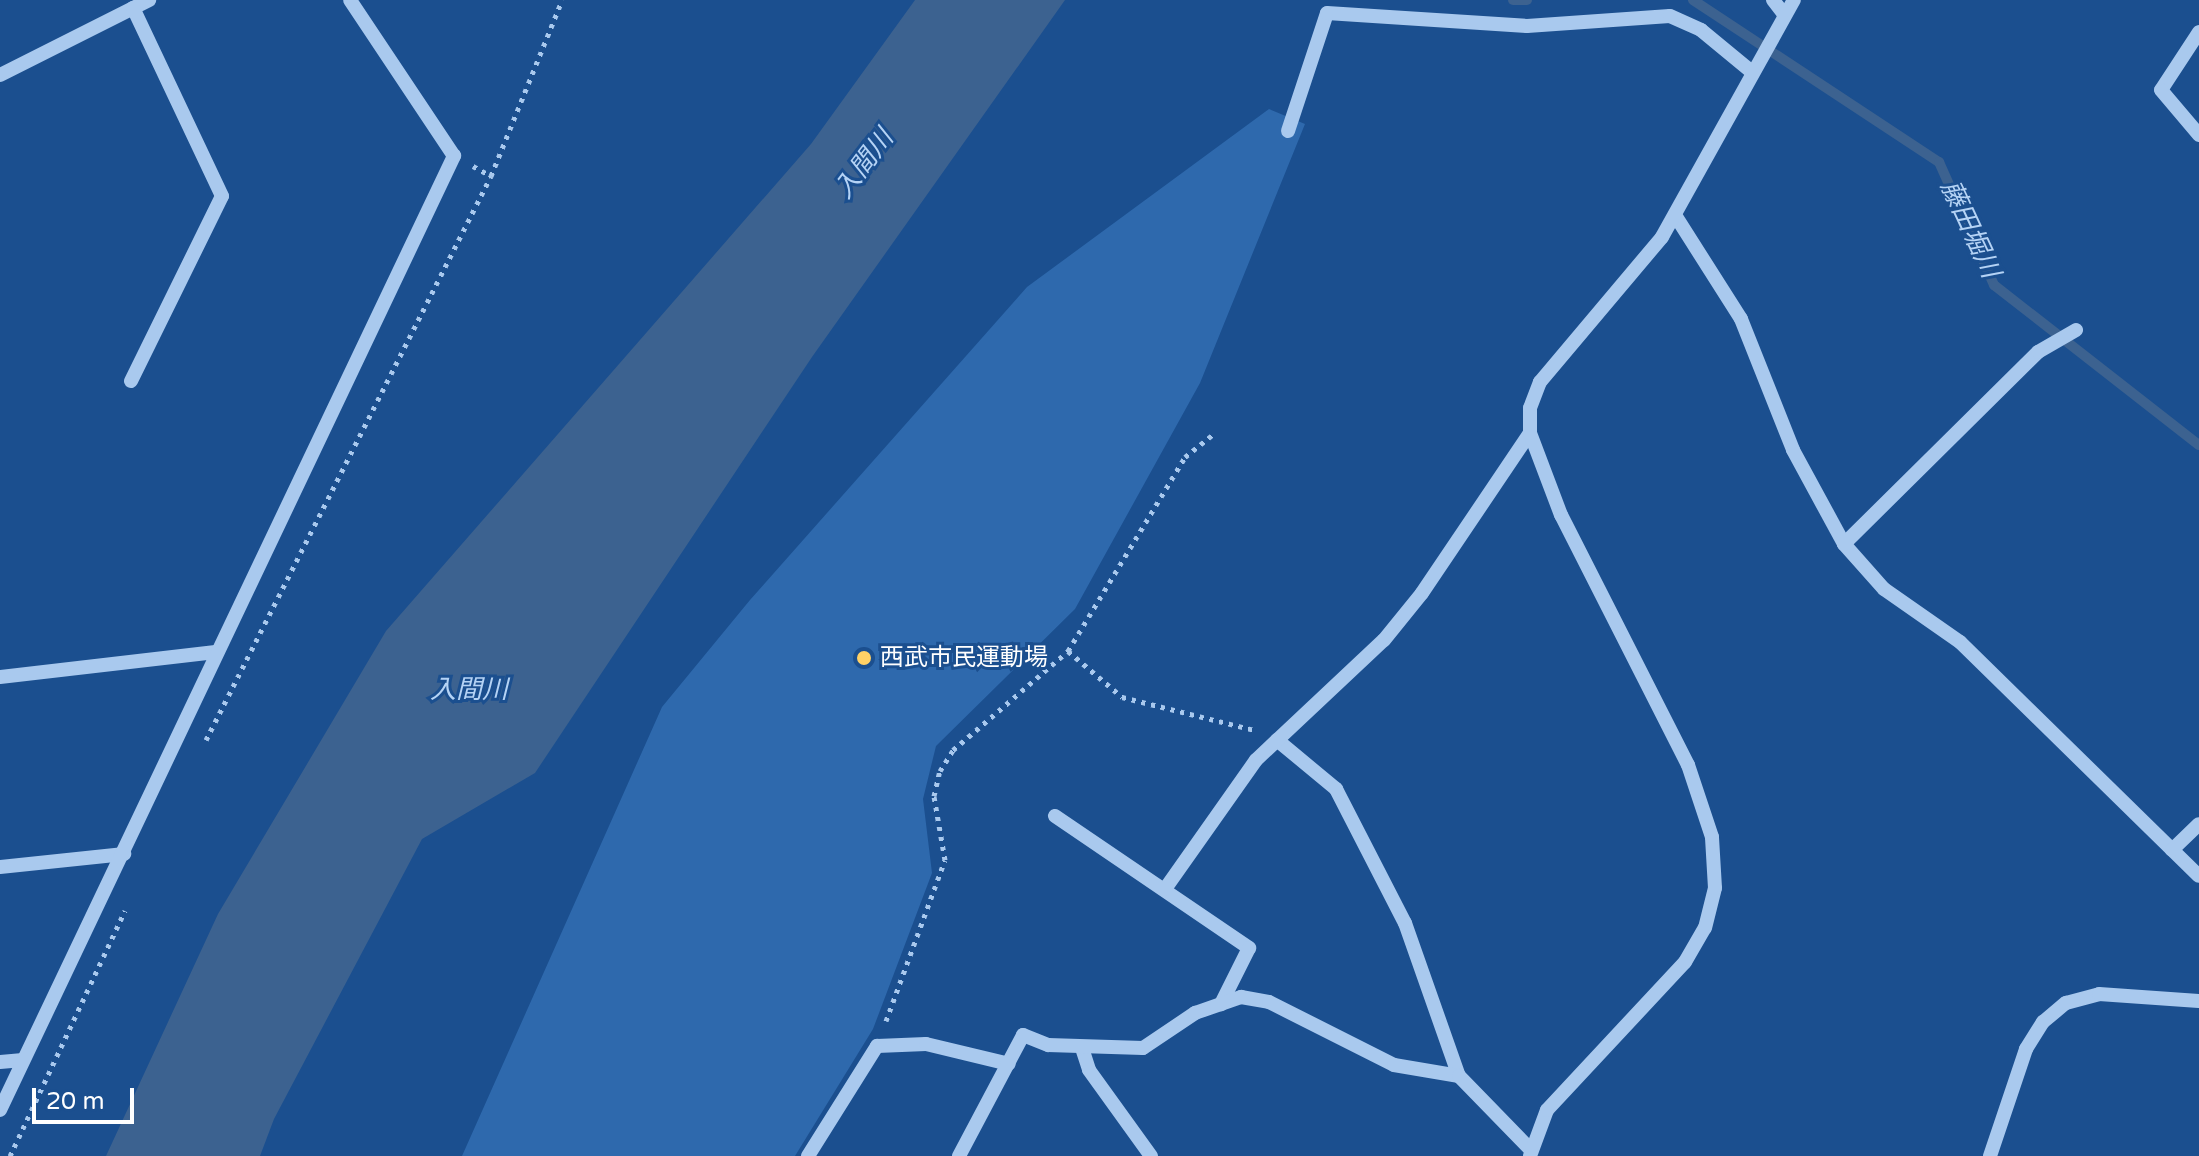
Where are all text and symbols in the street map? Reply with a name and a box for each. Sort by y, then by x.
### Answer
water label: 入間川 [828,123,900,205]
water label: 藤田堀川 [1934,175,2006,283]
place label: 西武市民運動場 [880,644,1048,672]
marker: 西武市民運動場 [855,649,873,667]
water label: 入間川 [430,674,508,706]
scale bar [36,1072,138,1122]
text: 20 m [46,1087,104,1116]

